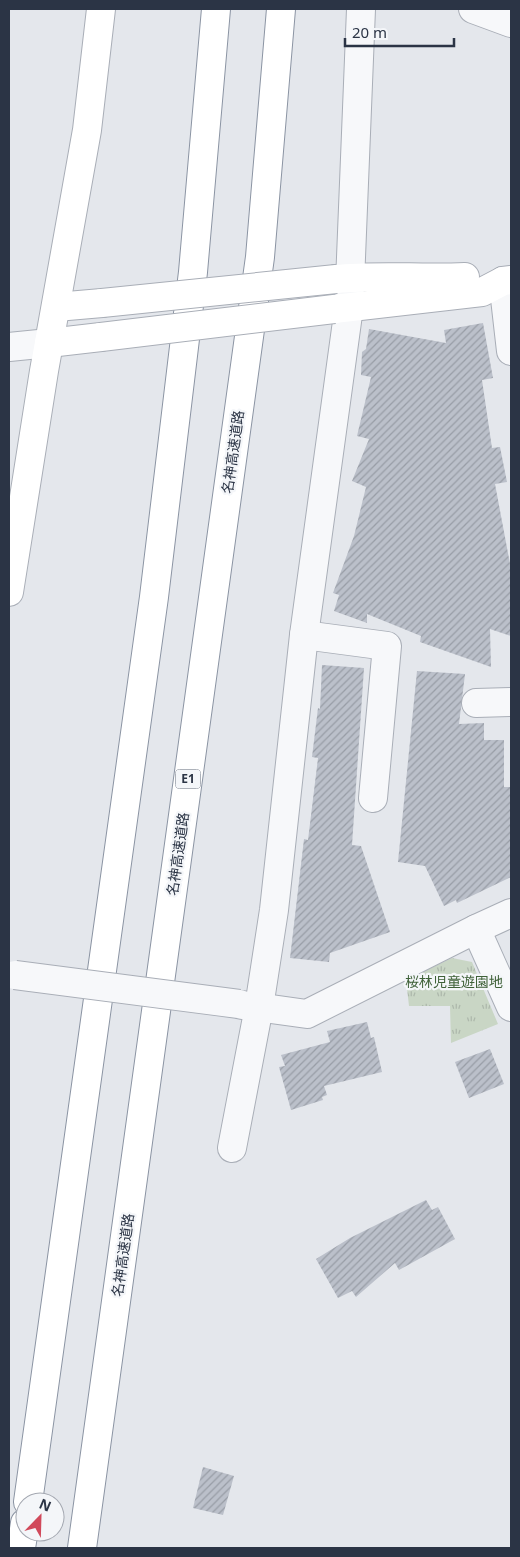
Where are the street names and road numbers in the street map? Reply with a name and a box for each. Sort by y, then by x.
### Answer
street label: 名神高速道路 [217,409,248,495]
road number: E1 [176,770,200,789]
street label: 名神高速道路 [162,811,193,897]
street label: 名神高速道路 [107,1212,138,1298]

